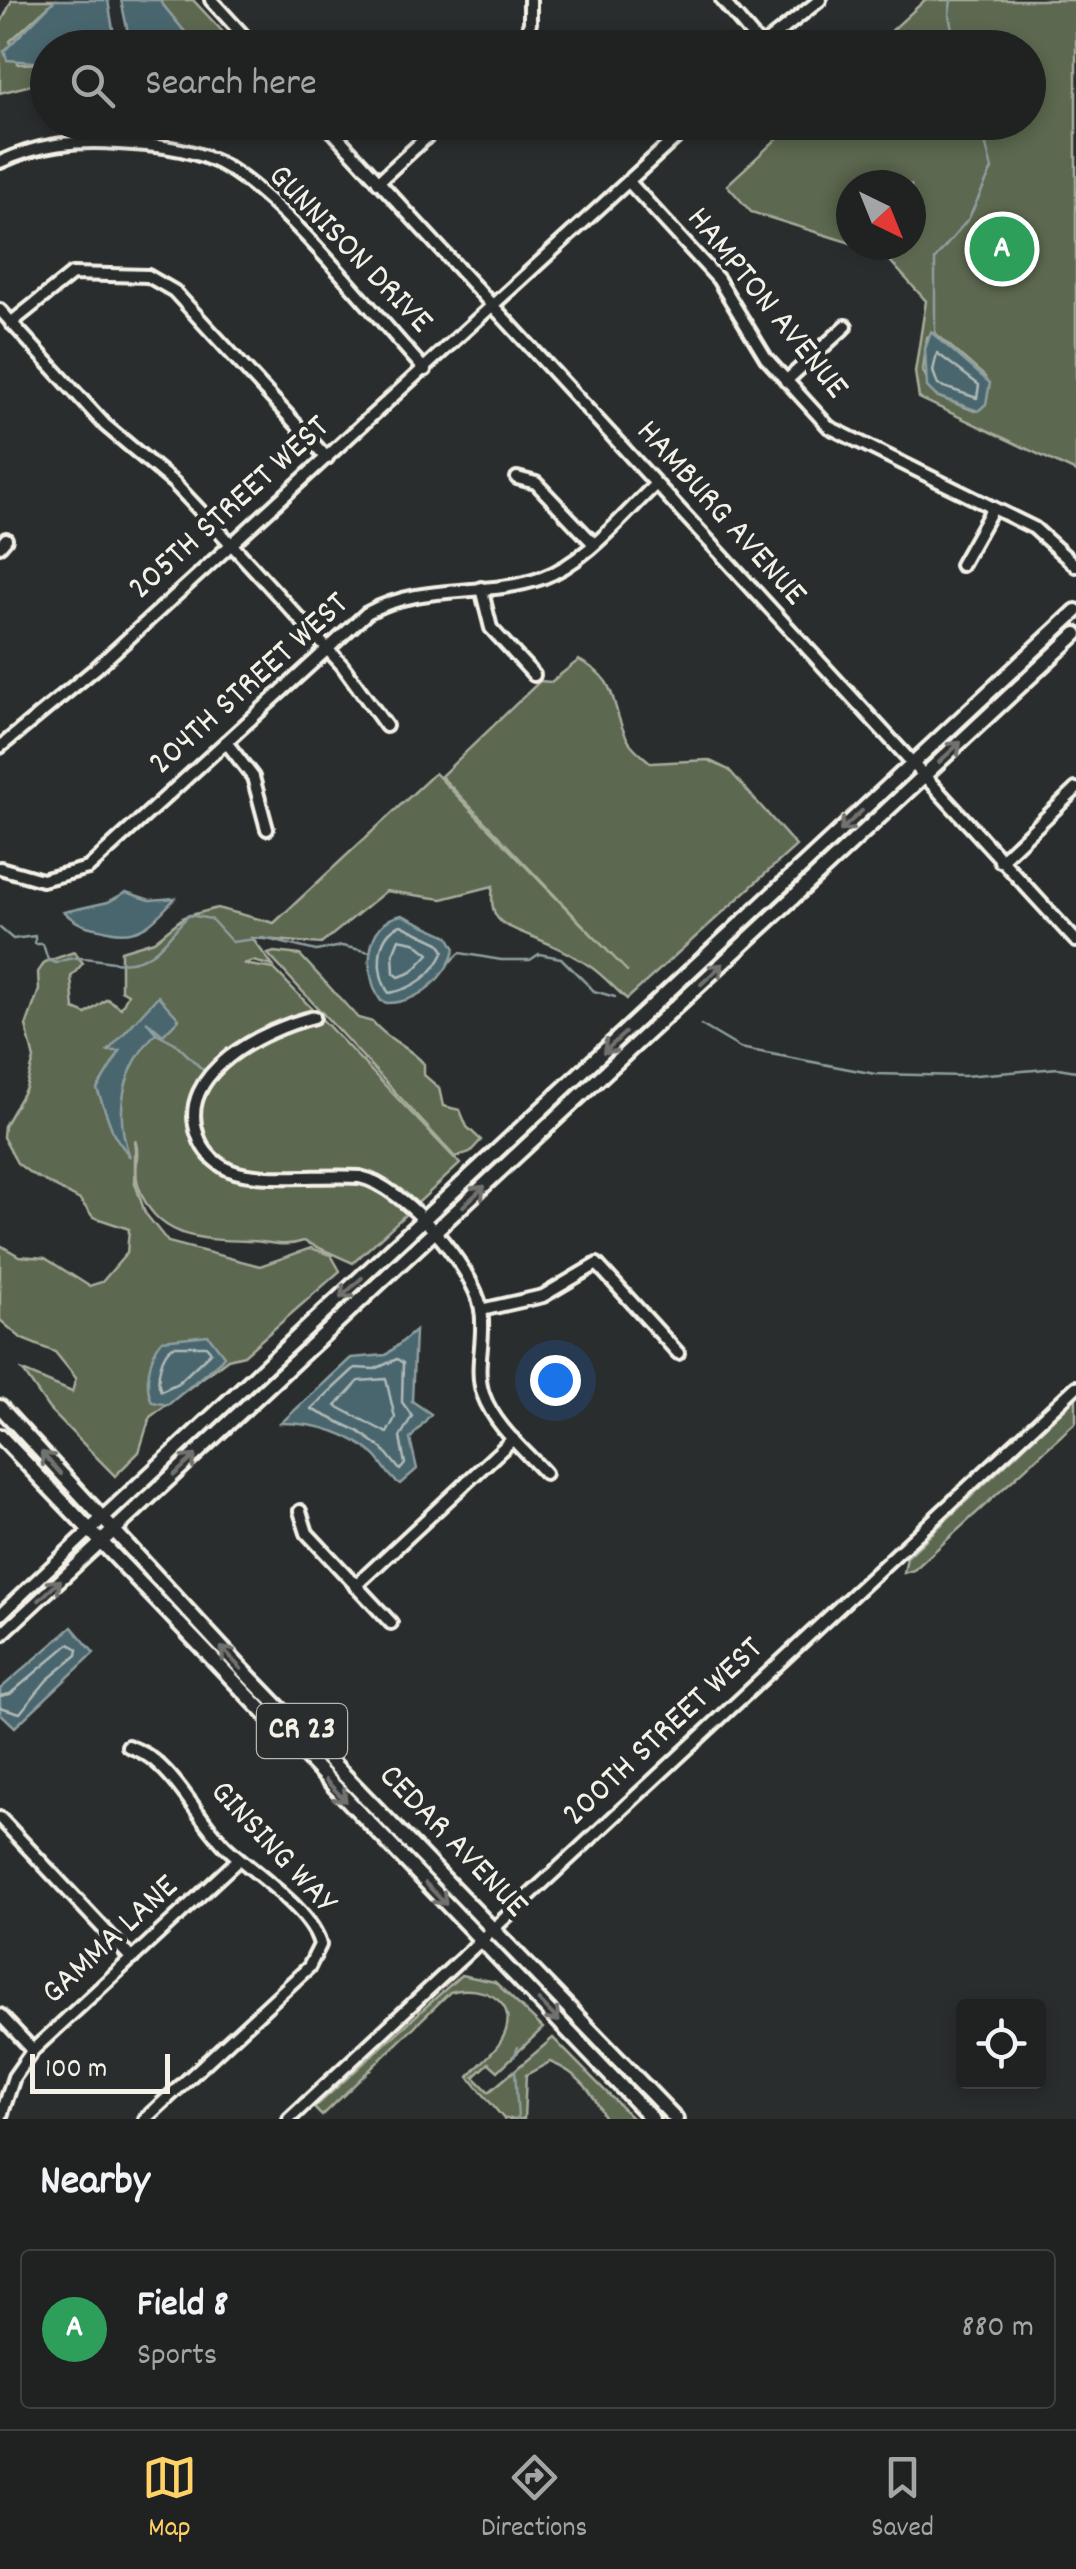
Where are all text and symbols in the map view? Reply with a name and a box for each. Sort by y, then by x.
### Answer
search box [30,30,1046,140]
icon: search [65,58,120,113]
text: Search here [145,58,317,113]
street label: GUNNISON DRIVE [255,154,443,346]
north arrow [836,170,926,260]
street label: HAMPTON AVENUE [673,197,859,411]
pin: A [970,212,1034,286]
street label: 205TH STREET WEST [118,405,342,613]
street label: HAMBURG AVENUE [623,410,817,618]
street label: 204TH STREET WEST [139,581,361,789]
one-way arrow [937,740,961,764]
one-way arrow [839,809,864,832]
one-way arrow [699,963,724,986]
one-way arrow [602,1031,626,1055]
one-way arrow [461,1185,486,1208]
one-way arrow [340,1276,364,1300]
your location [530,1355,581,1406]
one-way arrow [40,1451,63,1476]
one-way arrow [172,1454,197,1477]
one-way arrow [37,1578,61,1602]
street label: 200TH STREET WEST [552,1626,776,1840]
one-way arrow [220,1646,243,1671]
road number: CR 23 [257,1704,347,1758]
street label: CEDAR AVENUE [365,1754,539,1930]
street label: GINSING WAY [197,1770,348,1927]
one-way arrow [324,1778,348,1803]
street label: GAMMA LANE [31,1864,191,2018]
one-way arrow [423,1882,447,1906]
one-way arrow [537,1999,561,2023]
map controls [956,1999,1046,2089]
button: locate [956,1999,1046,2089]
scale bar [30,2049,170,2094]
text: 100 m [45,2051,107,2091]
text: Nearby [40,2154,150,2214]
text: Field 8 [137,2279,228,2334]
text: A [66,2306,83,2352]
text: 880 m [962,2306,1034,2352]
text: Sports [137,2334,217,2380]
tab: Map [142,2450,197,2550]
tab: Directions [481,2450,587,2550]
tab: Saved [871,2450,934,2550]

